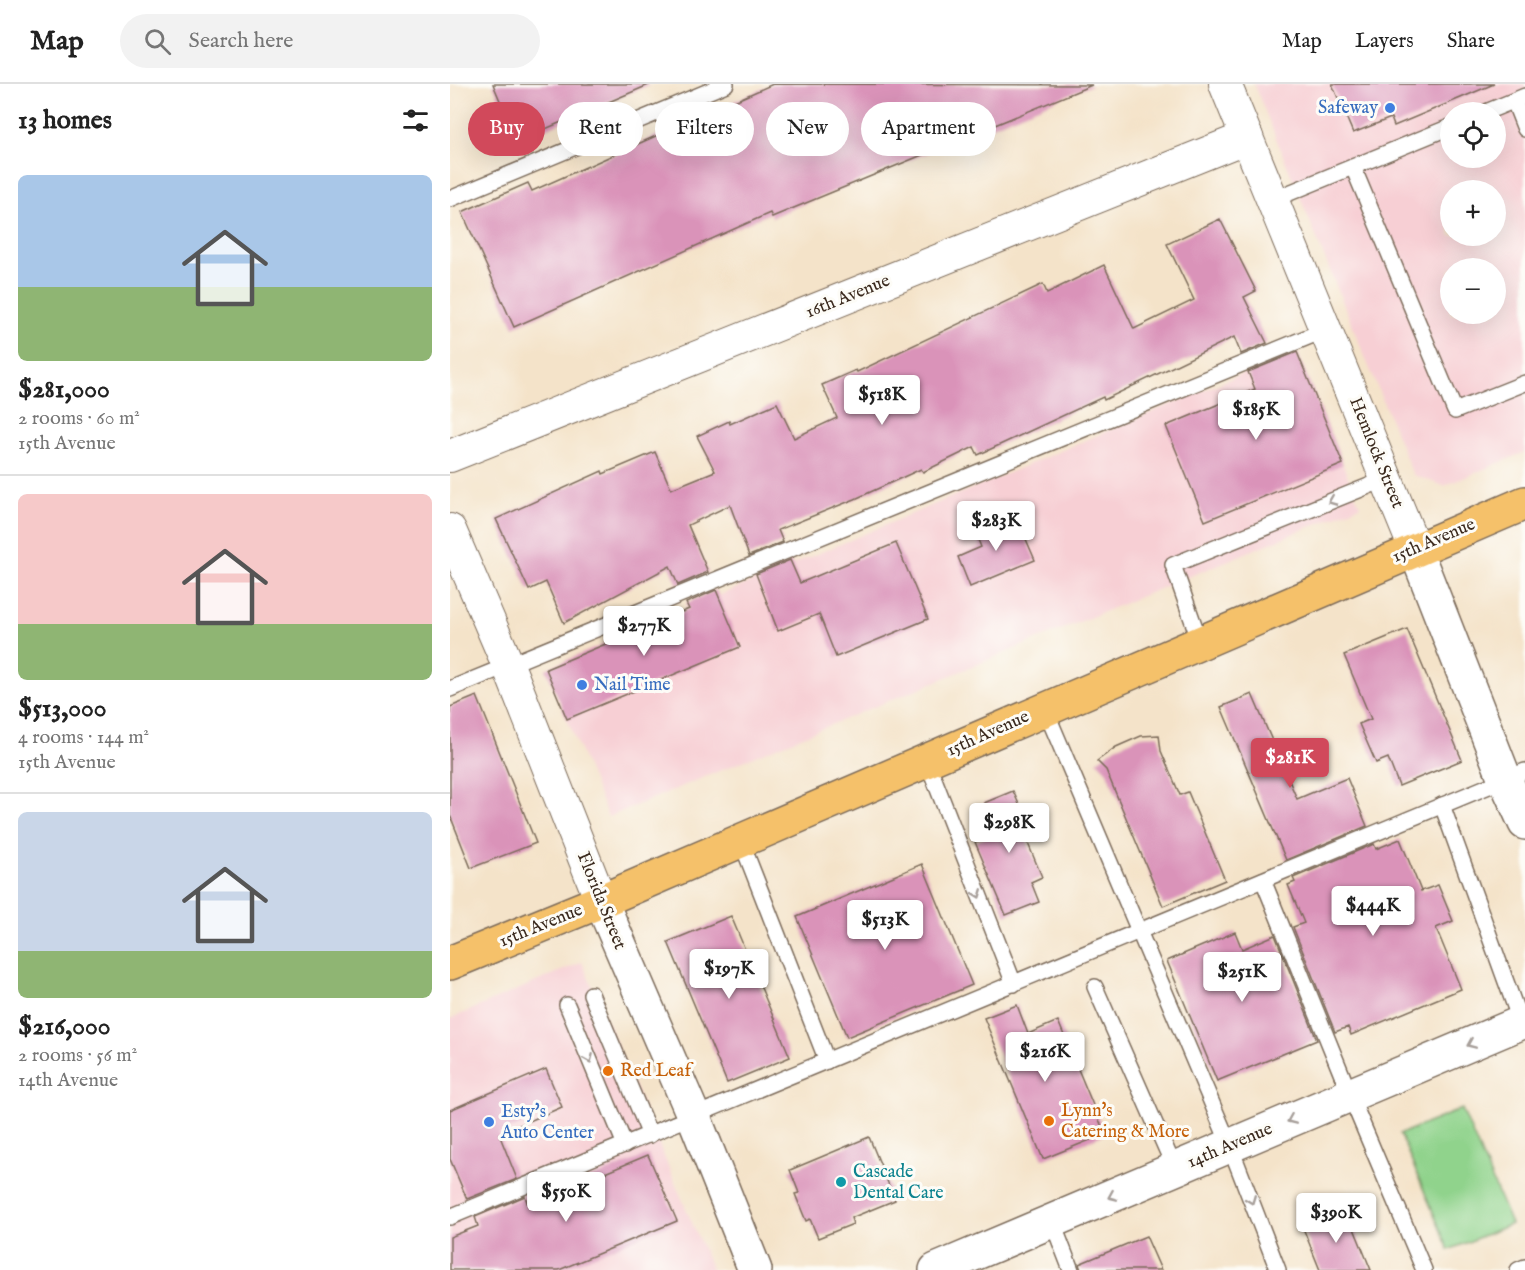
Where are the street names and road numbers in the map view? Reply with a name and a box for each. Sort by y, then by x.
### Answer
street label: 16th Avenue [802,270,894,324]
street label: Hemlock Street [1343,394,1409,512]
street label: 15th Avenue [1389,513,1479,569]
street label: 15th Avenue [943,706,1033,762]
street label: Florida Street [571,849,631,953]
street label: 15th Avenue [496,899,586,953]
street label: 14th Avenue [1184,1118,1276,1174]

